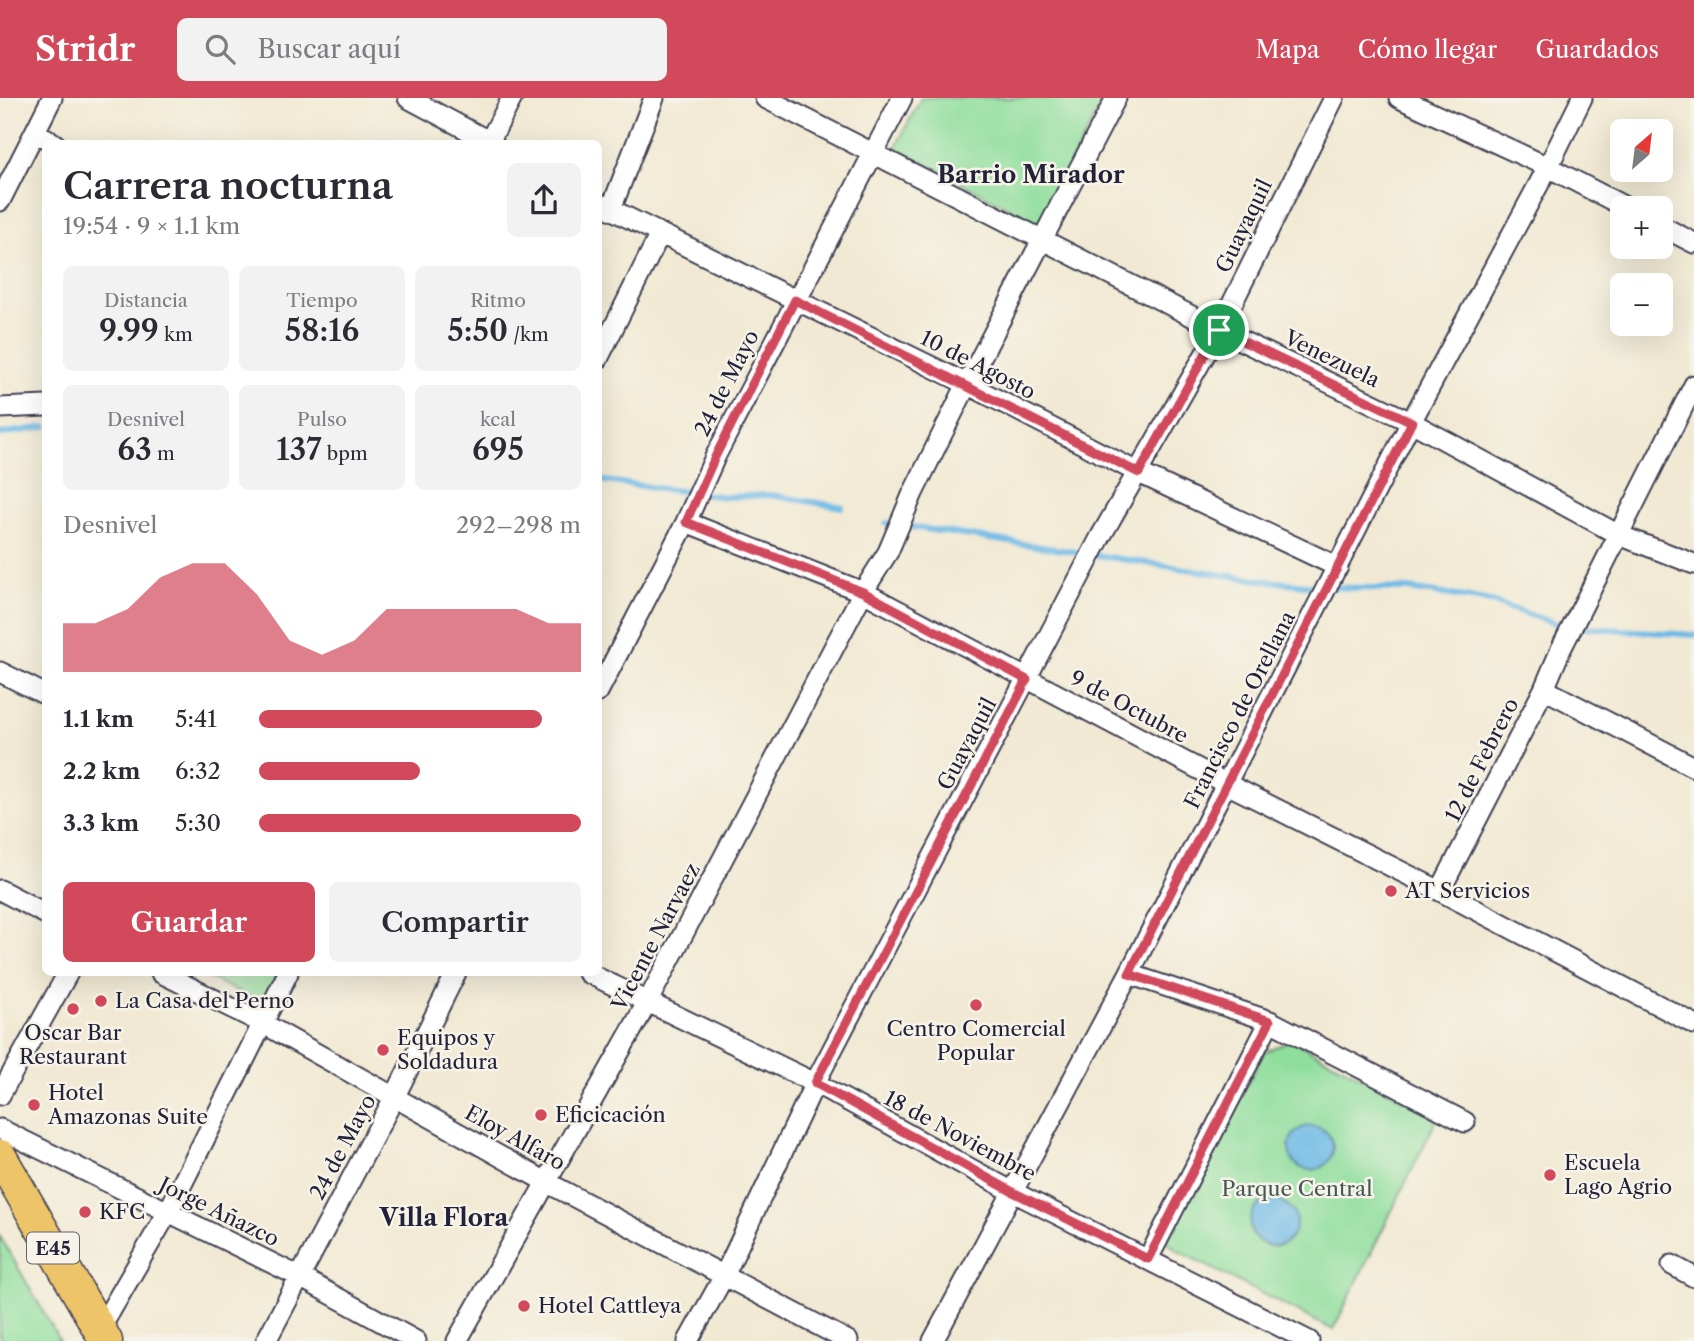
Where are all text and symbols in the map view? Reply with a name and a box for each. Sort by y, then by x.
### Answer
search box [177,18,667,81]
text: Stridr [35,29,135,70]
icon: search [201,30,239,68]
text: Buscar aquí [257,33,401,65]
text: Mapa [1255,35,1320,64]
text: Cómo llegar [1358,35,1497,64]
text: Guardados [1535,35,1659,64]
north arrow [1610,119,1673,182]
map controls [1610,119,1673,336]
district label: Barrio Mirador [937,160,1125,189]
text: Carrera nocturna [63,162,393,209]
button: share [507,163,581,237]
street label: Guayaquil [1210,175,1277,277]
button: + [1610,196,1673,259]
text: 19:54 · 9 × 1.1 km [63,212,240,240]
button: − [1610,273,1673,336]
text: Distancia [104,289,188,312]
text: Tiempo [286,289,358,312]
text: Ritmo [470,289,526,312]
pin [1189,300,1249,360]
icon: arrive [1200,311,1238,349]
text: 9.99 [99,312,159,349]
text: 58:16 [285,312,359,349]
text: 5:50 [447,312,508,349]
text: km [159,323,193,346]
text: /km [508,323,549,346]
street label: Venezuela [1280,324,1385,393]
street label: 10 de Agosto [917,325,1040,404]
street label: 24 de Mayo [689,326,764,440]
text: Desnivel [107,408,185,431]
text: Pulso [297,408,347,431]
text: kcal [480,408,516,431]
text: 63 [117,431,152,468]
text: 137 [276,431,322,468]
text: 695 [472,431,524,468]
text: m [152,442,175,465]
text: bpm [322,442,368,465]
text: Desnivel [63,511,157,539]
text: 292–298 m [456,511,581,539]
street label: Francisco de Orellana [1179,606,1301,813]
street label: 9 de Octubre [1066,665,1192,748]
street label: Guayaquil [932,693,1001,794]
street label: 12 de Febrero [1440,694,1523,826]
text: 1.1 km [63,705,134,733]
text: 5:41 [175,705,217,733]
text: 2.2 km [63,757,140,785]
text: 6:32 [175,757,221,785]
text: 3.3 km [63,809,139,837]
text: 5:30 [175,809,221,837]
street label: Vicente Narvaez [606,859,705,1016]
place label: AT Servicios [1404,878,1530,903]
button: Guardar [63,882,315,962]
button: Compartir [329,882,581,962]
marker: AT Servicios [1383,883,1399,899]
place label: La Casa del Perno [115,988,294,1013]
marker: La Casa del Perno [93,993,109,1009]
marker: Centro Comercial Popular [968,997,984,1013]
marker: Oscar Bar Restaurant [65,1001,81,1017]
place label: Centro Comercial Popular [886,1016,1066,1065]
place label: Oscar Bar Restaurant [19,1020,128,1069]
place label: Equipos y Soldadura [397,1025,499,1074]
marker: Equipos y Soldadura [375,1042,391,1058]
place label: Hotel Amazonas Suite [47,1080,208,1129]
street label: 18 de Noviembre [880,1085,1040,1186]
street label: 24 de Mayo [304,1090,381,1204]
marker: Hotel Amazonas Suite [26,1097,42,1113]
street label: Eloy Alfaro [461,1100,570,1175]
place label: Eficicación [555,1102,666,1127]
marker: Eficicación [533,1107,549,1123]
place label: Escuela Lago Agrio [1564,1150,1672,1199]
marker: Escuela Lago Agrio [1542,1167,1558,1183]
street label: Jorge Añazco [152,1170,283,1251]
park label: Parque Central [1222,1176,1372,1201]
place label: KFC [99,1199,145,1224]
district label: Villa Flora [379,1203,510,1232]
marker: KFC [77,1204,93,1220]
road number: E45 [27,1232,79,1264]
place label: Hotel Cattleya [538,1293,682,1318]
marker: Hotel Cattleya [516,1298,532,1314]

